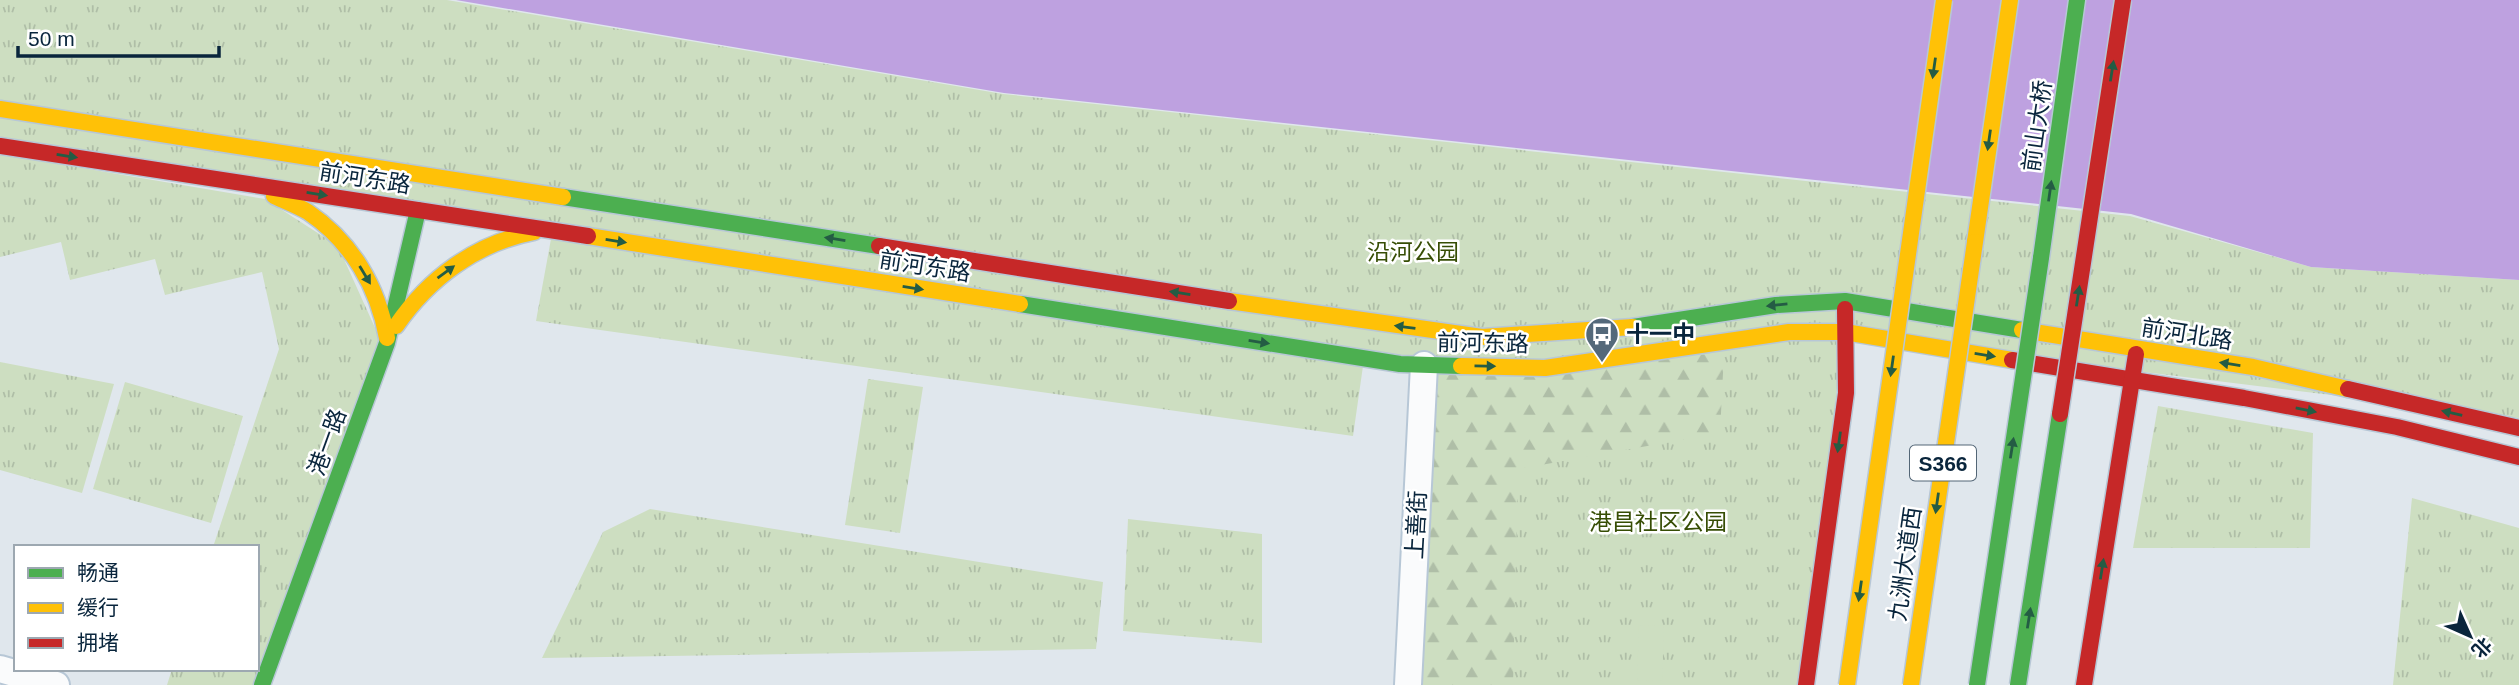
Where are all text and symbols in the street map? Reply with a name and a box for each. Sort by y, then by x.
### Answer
scale bar [18,14,219,58]
text: 50 m [28,27,75,50]
one-way arrow [1929,57,1940,79]
one-way arrow [2107,60,2118,82]
street label: 前山大桥 [2018,79,2056,173]
one-way arrow [1984,129,1995,151]
one-way arrow [57,151,79,162]
street label: 前河东路 [318,158,412,198]
one-way arrow [2045,180,2056,202]
one-way arrow [306,189,328,200]
one-way arrow [823,233,845,244]
one-way arrow [605,236,627,247]
park label: 沿河公园 [1367,239,1459,265]
street label: 前河东路 [878,246,972,286]
one-way arrow [359,265,371,285]
one-way arrow [437,265,455,279]
one-way arrow [902,282,924,293]
one-way arrow [2073,285,2084,307]
one-way arrow [1169,287,1191,298]
one-way arrow [1766,300,1788,311]
street label: 前河北路 [2140,314,2234,354]
bus stop icon: 十一中 [1583,315,1621,364]
one-way arrow [1394,321,1416,332]
place label: 十一中 [1626,321,1695,347]
street label: 前河东路 [1437,329,1529,357]
one-way arrow [1248,337,1270,348]
one-way arrow [1974,350,1996,361]
one-way arrow [1886,355,1897,377]
one-way arrow [2219,358,2241,369]
one-way arrow [1474,361,1496,372]
street label: 港一路 [303,405,351,479]
one-way arrow [2295,405,2317,416]
one-way arrow [2441,407,2463,418]
one-way arrow [1833,432,1844,454]
one-way arrow [2007,437,2018,459]
road number: S366 [1910,446,1976,480]
street label: 上善街 [1401,490,1431,560]
one-way arrow [1931,492,1942,514]
street label: 九洲大道西 [1884,505,1926,623]
park label: 港昌社区公园 [1589,509,1727,535]
legend [14,545,259,671]
one-way arrow [2097,558,2108,580]
text: 畅通 [77,561,119,584]
one-way arrow [1854,580,1865,602]
text: 缓行 [77,596,119,619]
north arrow [2435,601,2505,671]
one-way arrow [2023,606,2034,628]
text: 拥堵 [77,631,119,654]
text: 北 [2468,634,2496,662]

